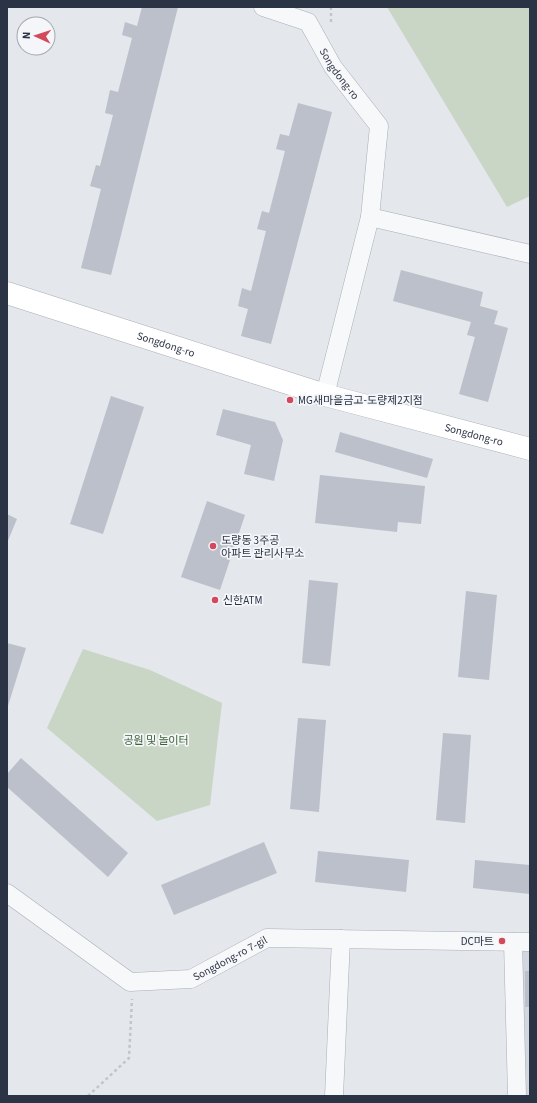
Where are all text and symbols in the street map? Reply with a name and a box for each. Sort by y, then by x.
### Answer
north arrow [16,16,56,56]
text: N [19,31,34,40]
street label: Songdong-ro [316,45,363,102]
street label: Songdong-ro [135,328,197,360]
place label: MG새마을금고-도량제2지점 [298,393,423,408]
marker: MG새마을금고-도량제2지점 [285,395,295,405]
street label: Songdong-ro [443,419,505,449]
place label: 도량동 3주공 아파트 관리사무소 [221,533,304,561]
marker: 도량동 3주공 아파트 관리사무소 [208,541,218,551]
place label: 신한ATM [223,593,263,608]
marker: 신한ATM [210,595,220,605]
park label: 공원 및 놀이터 [123,733,189,748]
street label: Songdong-ro 7-gil [190,932,270,984]
place label: DC마트 [461,934,494,949]
marker: DC마트 [497,936,507,946]

